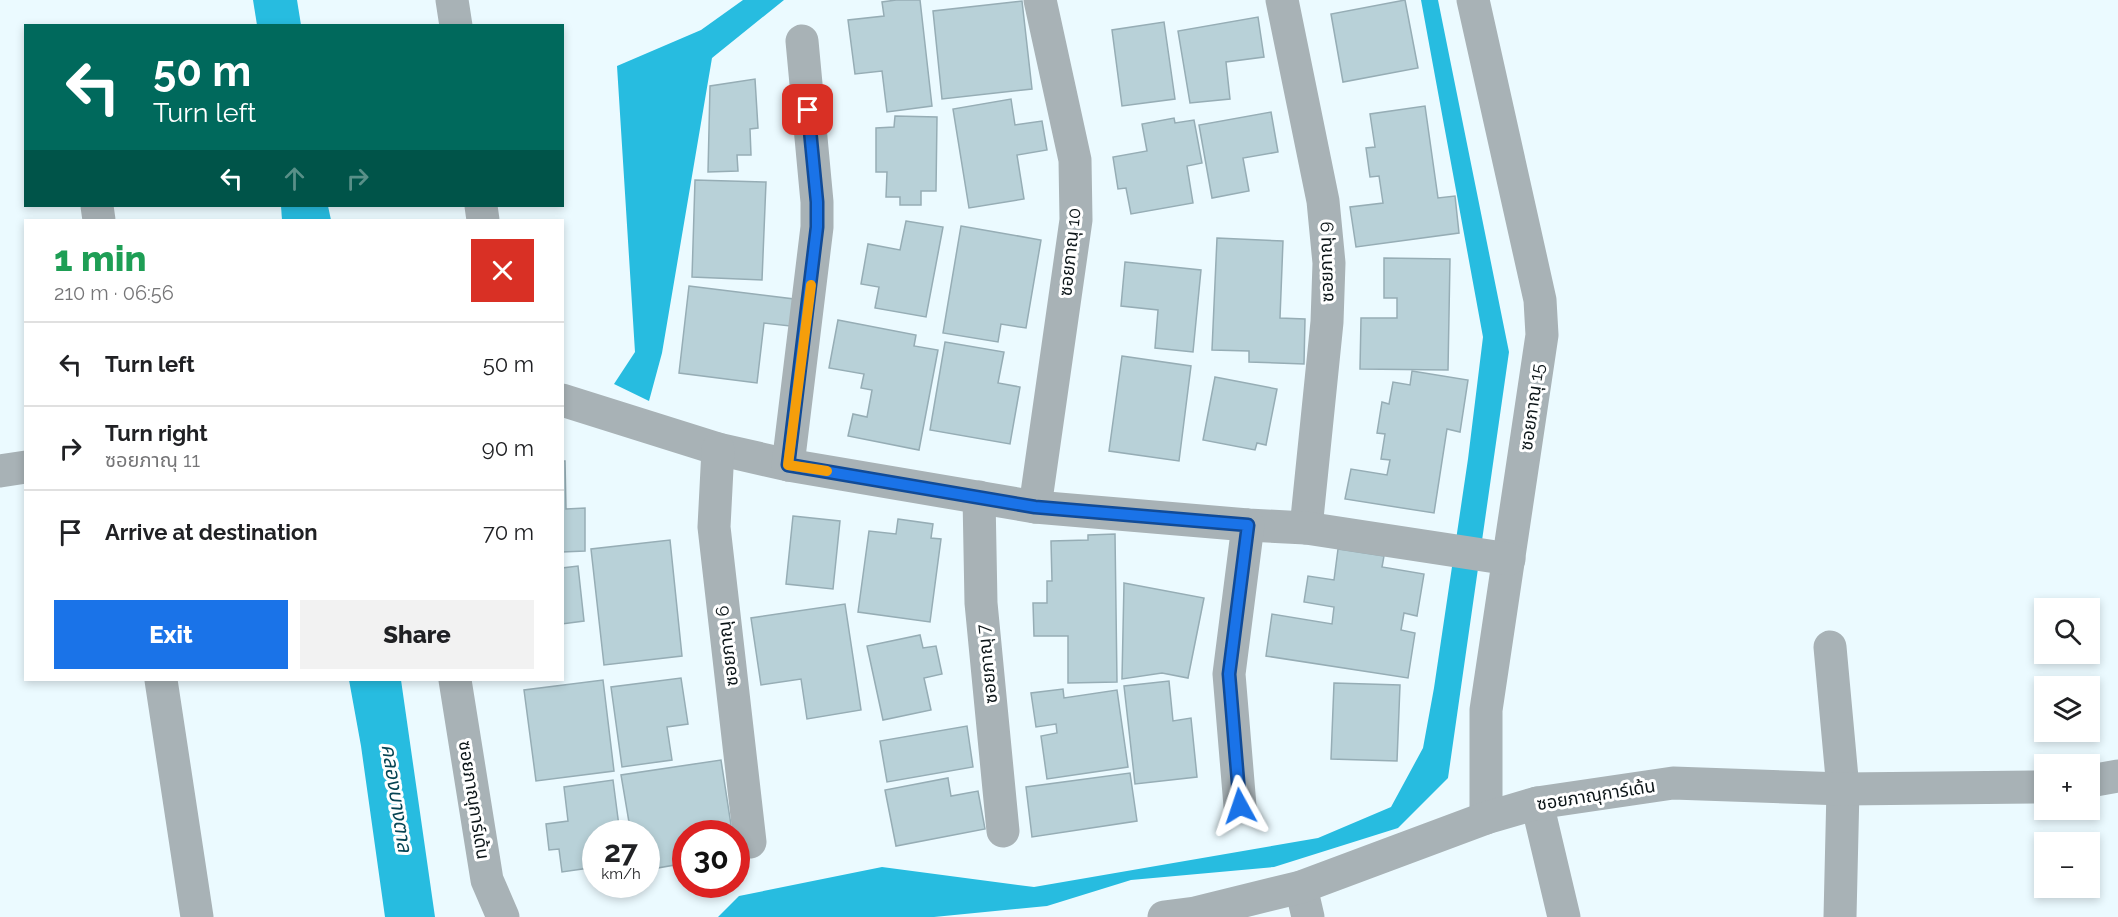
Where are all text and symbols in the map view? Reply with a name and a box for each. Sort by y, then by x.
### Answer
text: 50 m [153,47,251,96]
icon: left [54,48,132,126]
pin [782,84,833,135]
icon: arrive [791,93,824,126]
text: Turn left [153,97,256,128]
icon: left [215,162,248,195]
icon: ahead [278,162,311,195]
icon: right [341,162,374,195]
street label: ซอยภาณุ 10 [1054,207,1086,297]
street label: ซอยภาณุ 9 [1314,221,1338,303]
text: 1 min [54,237,146,279]
button: close [471,239,534,302]
text: 210 m · 06:56 [54,281,174,305]
icon: left [54,348,87,381]
text: Turn left [105,351,195,377]
text: 50 m [483,351,534,377]
street label: ซอยภาณุ 15 [1515,362,1549,452]
text: Turn right [105,420,208,446]
icon: right [54,432,87,465]
text: 90 m [482,435,534,461]
text: ซอยภาณุ 11 [105,448,200,472]
icon: arrive [54,516,87,549]
text: Arrive at destination [105,519,318,545]
text: 70 m [483,519,534,545]
map controls [2034,598,2100,898]
button: search [2034,598,2100,664]
button: Exit [54,600,288,669]
button: Share [300,600,534,669]
street label: ซอยภาณุ 6 [711,604,743,688]
street label: ซอยภาณุ 7 [972,623,1002,705]
button: layers [2034,676,2100,742]
street label: ซอยภาณุการ์เด้น [454,739,494,861]
water label: คลองบางตาล [377,742,417,854]
button: + [2034,754,2100,820]
position arrow [1208,774,1272,838]
street label: ซอยภาณุการ์เด้น [1535,775,1657,815]
speed limit sign: 30 [672,820,750,898]
button: − [2034,832,2100,898]
text: 27 [604,834,638,869]
text: km/h [601,865,641,883]

